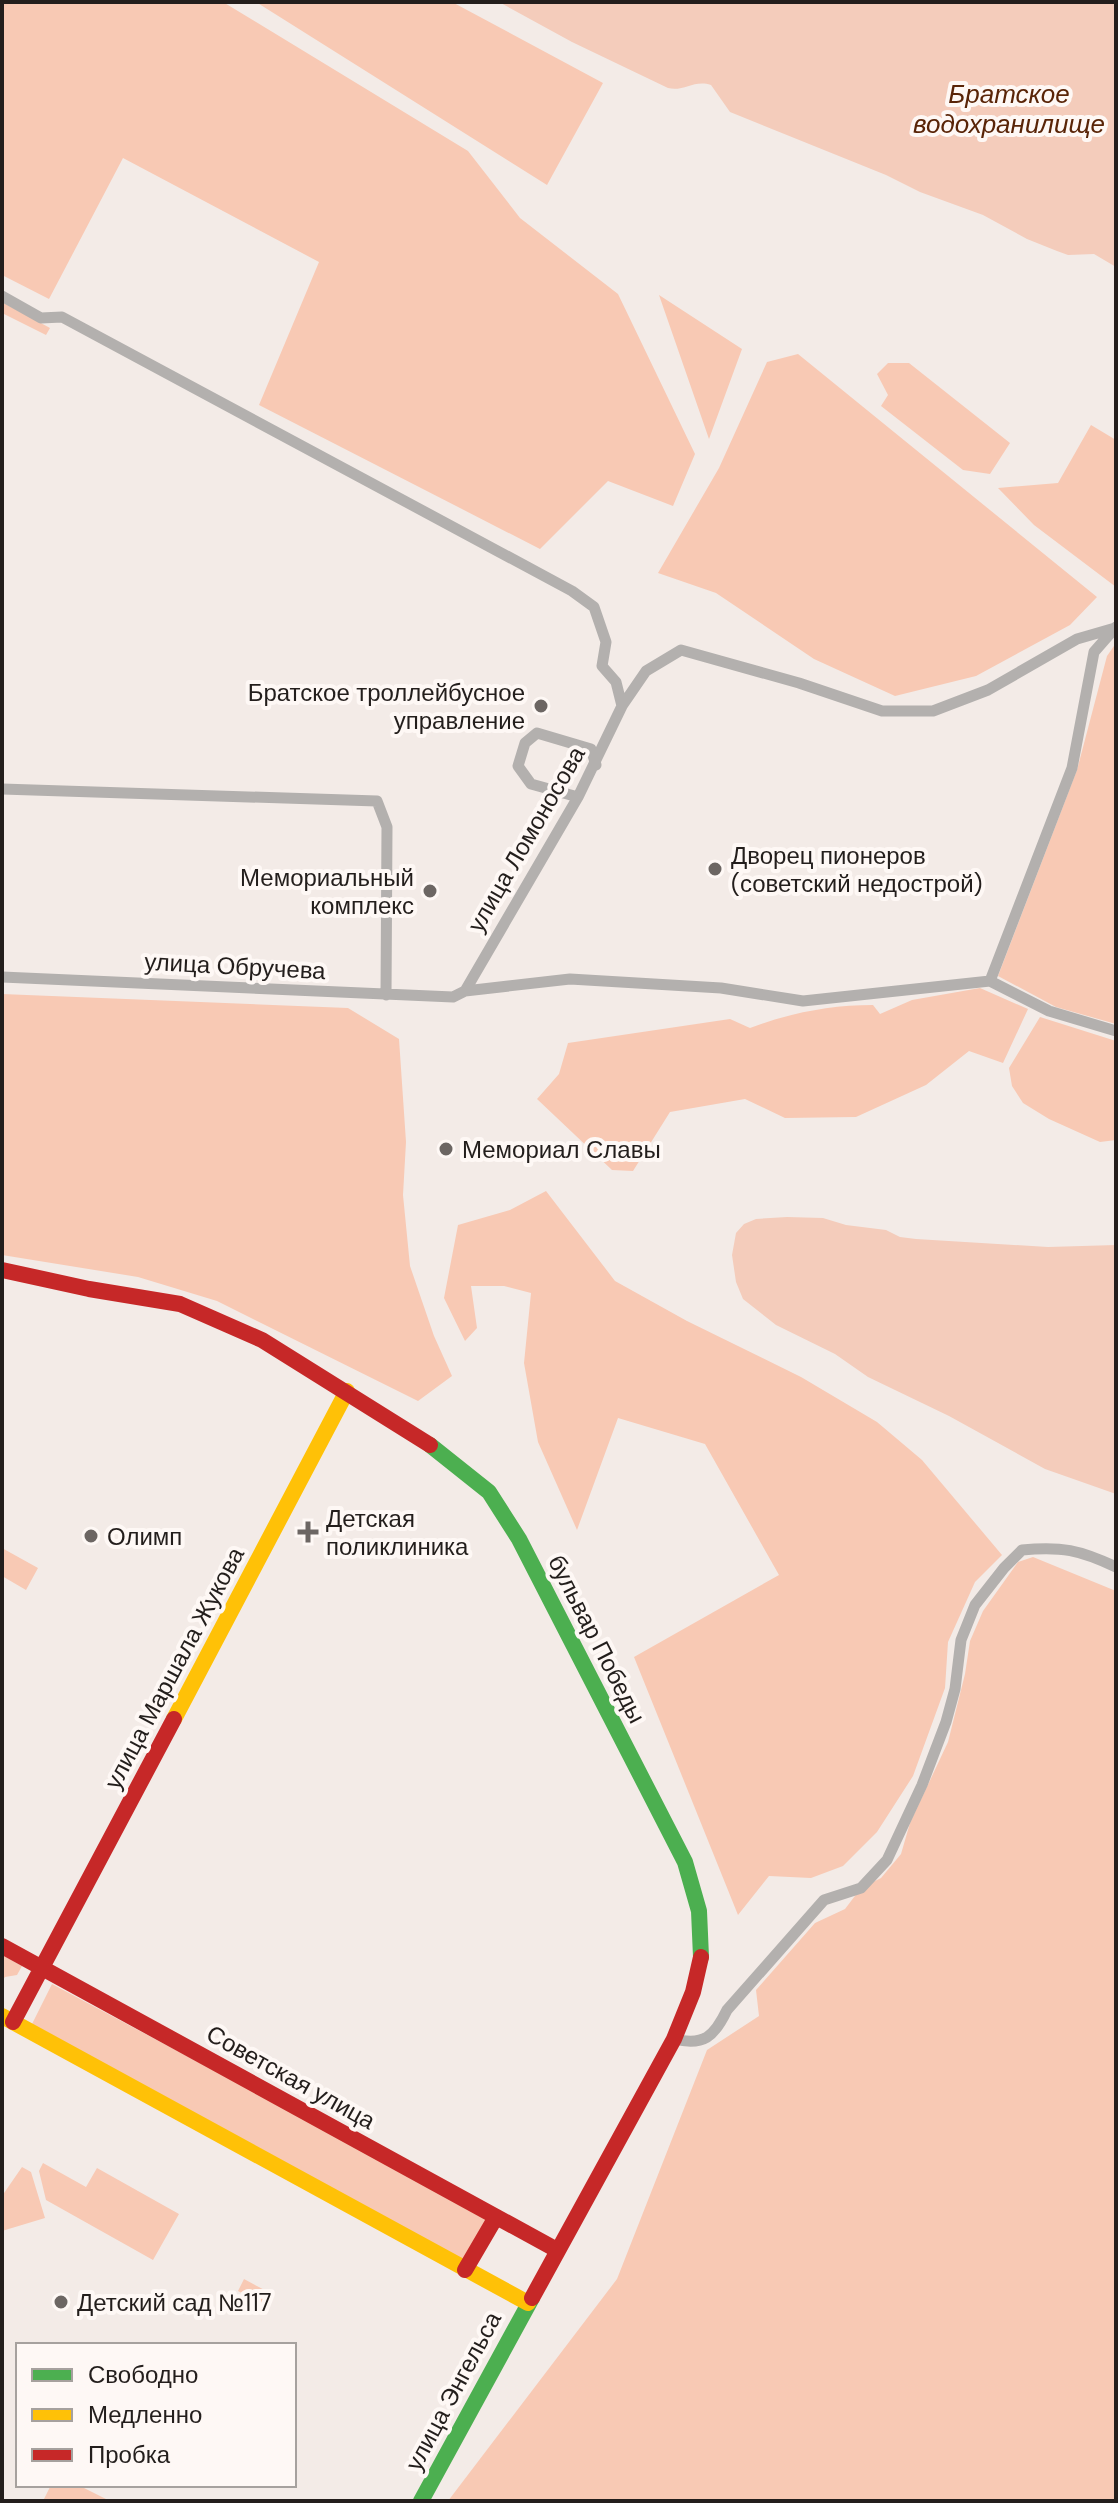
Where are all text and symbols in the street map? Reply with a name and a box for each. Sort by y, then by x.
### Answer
water label: Братское водохранилище [913,77,1105,141]
place label: Братское троллейбусное управление [248,677,525,736]
marker: Братское троллейбусное управление [532,697,550,715]
street label: улица Ломоносова [460,740,592,937]
place label: Дворец пионеров (советский недострой) [731,840,983,899]
marker: Дворец пионеров (советский недострой) [706,860,724,878]
place label: Мемориальный комплекс [240,862,414,921]
marker: Мемориальный комплекс [421,882,439,900]
street label: улица Обручева [144,946,327,986]
place label: Мемориал Славы [462,1134,661,1165]
marker: Мемориал Славы [437,1140,455,1158]
place label: Детская поликлиника [326,1503,469,1562]
place label: Олимп [107,1521,182,1552]
marker: Детская поликлиника [297,1521,319,1543]
marker: Олимп [82,1527,100,1545]
street label: улица Маршала Жукова [97,1541,251,1794]
street label: бульвар Победы [541,1550,653,1728]
street label: Советская улица [201,2018,381,2136]
place label: Детский сад №117 [77,2287,272,2318]
marker: Детский сад №117 [52,2293,70,2311]
street label: улица Энгельса [398,2306,508,2476]
legend [16,2343,296,2487]
text: Свободно [88,2359,198,2390]
text: Медленно [88,2399,202,2430]
text: Пробка [88,2439,171,2470]

